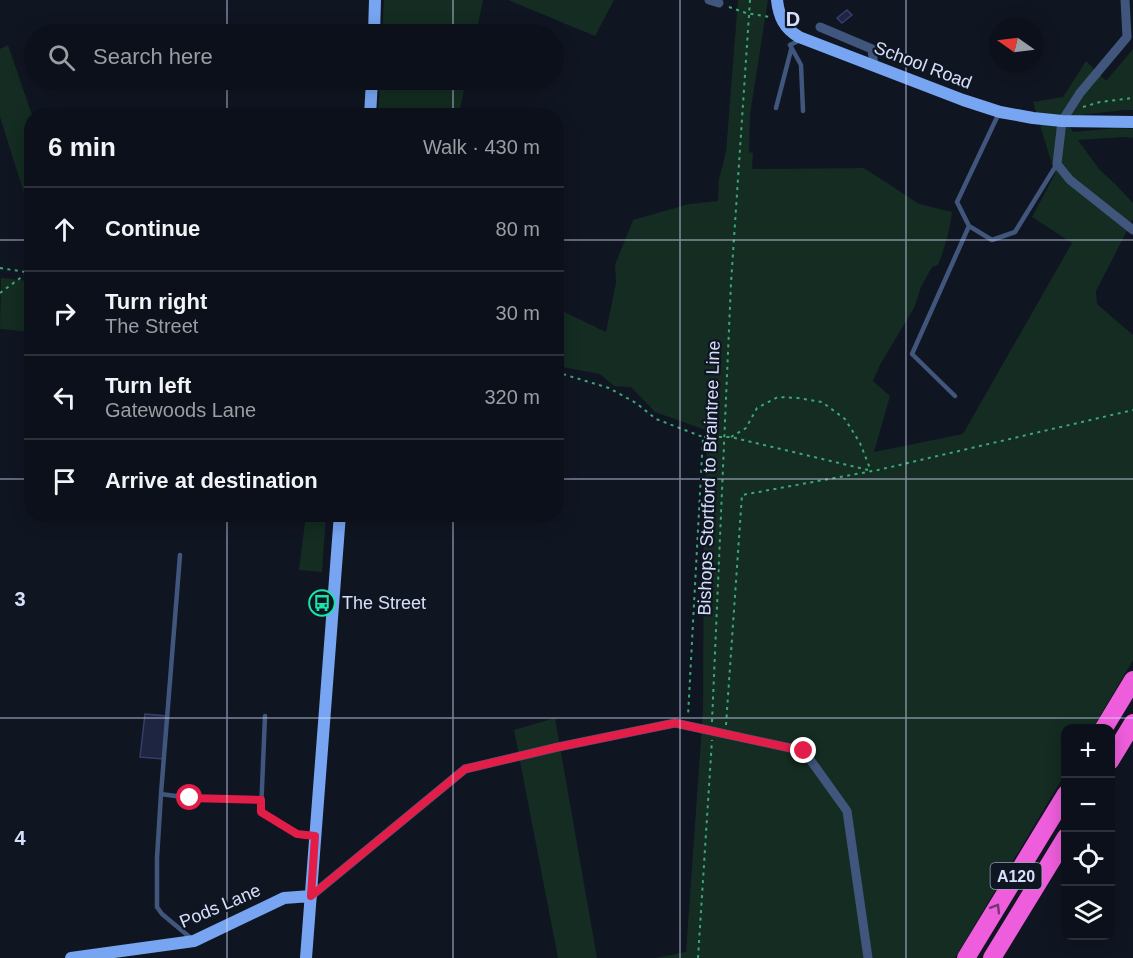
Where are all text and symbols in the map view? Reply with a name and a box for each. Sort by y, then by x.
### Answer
text: D [786,8,800,30]
north arrow [989,18,1043,72]
search box [24,24,564,90]
street label: School Road [871,37,975,93]
icon: search [45,41,78,74]
text: Search here [93,44,213,69]
text: 6 min [48,132,116,162]
text: Walk · 430 m [423,136,540,158]
icon: ahead [48,213,81,246]
text: Continue [105,216,200,241]
text: 80 m [496,218,540,240]
text: Turn right [105,289,207,314]
icon: right [48,297,81,330]
text: 30 m [496,302,540,324]
text: The Street [105,315,198,337]
street label: Bishops Stortford to Braintree Line [694,340,724,616]
text: Turn left [105,373,191,398]
icon: left [48,381,81,414]
text: 320 m [484,386,540,408]
text: Gatewoods Lane [105,399,256,421]
icon: arrive [48,465,81,498]
text: Arrive at destination [105,468,318,493]
text: 3 [14,588,26,610]
bus stop icon: The Street [307,588,337,618]
place label: The Street [342,593,426,613]
map controls [1061,724,1115,940]
button: + [1061,724,1115,778]
route end [790,737,816,763]
button: − [1061,778,1115,832]
route start [176,784,202,810]
text: 4 [14,827,26,849]
button: locate [1061,832,1115,886]
road number: A120 [990,863,1042,889]
street label: Pods Lane [176,880,264,932]
button: layers [1061,886,1115,940]
one-way arrow [989,904,1001,914]

